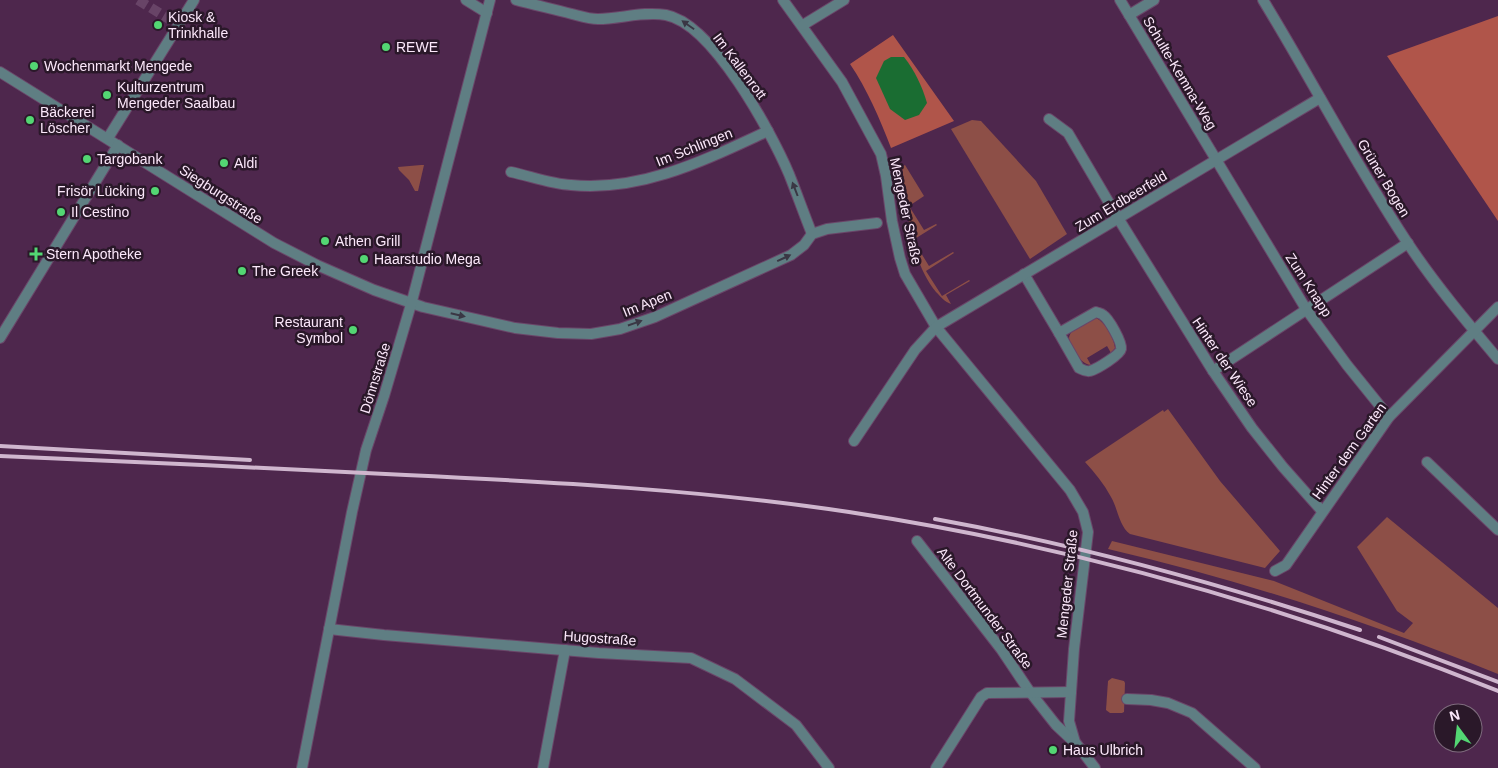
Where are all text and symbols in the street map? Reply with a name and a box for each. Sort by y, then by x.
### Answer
place label: Kiosk & Trinkhalle [168,9,228,41]
street label: Schulte-Kemna-Weg [1140,14,1220,132]
marker: Kiosk & Trinkhalle [152,19,164,31]
one-way arrow [681,20,694,30]
street label: Im Kallenrott [710,30,770,102]
place label: REWE [396,39,438,55]
marker: REWE [380,41,392,53]
place label: Wochenmarkt Mengede [44,58,193,74]
marker: Wochenmarkt Mengede [28,60,40,72]
place label: Kulturzentrum Mengeder Saalbau [117,79,235,111]
marker: Kulturzentrum Mengeder Saalbau [101,89,113,101]
place label: Bäckerei Löscher [40,104,94,136]
marker: Bäckerei Löscher [24,114,36,126]
street label: Im Schlingen [653,124,735,170]
street label: Grüner Bogen [1354,136,1414,220]
place label: Targobank [97,151,163,167]
marker: Targobank [81,153,93,165]
place label: Aldi [234,155,257,171]
street label: Mengeder Straße [887,156,925,266]
marker: Aldi [218,157,230,169]
street label: Siegburgstraße [177,161,266,227]
street label: Zum Erdbeerfeld [1072,167,1170,235]
one-way arrow [790,182,798,196]
place label: Frisör Lücking [57,183,145,199]
marker: Frisör Lücking [149,185,161,197]
place label: Il Cestino [71,204,130,220]
marker: Il Cestino [55,206,67,218]
place label: Athen Grill [335,233,400,249]
marker: Athen Grill [319,235,331,247]
place label: Stern Apotheke [46,246,142,262]
marker: Stern Apotheke [30,248,42,260]
street label: Zum Knapp [1283,250,1336,320]
place label: Haarstudio Mega [374,251,481,267]
marker: Haarstudio Mega [358,253,370,265]
one-way arrow [777,253,791,261]
place label: The Greek [252,263,319,279]
marker: The Greek [236,265,248,277]
street label: Im Apen [620,286,674,320]
one-way arrow [451,311,466,319]
place label: Restaurant Symbol [275,314,343,346]
street label: Hinter der Wiese [1189,314,1261,410]
one-way arrow [628,319,643,327]
marker: Restaurant Symbol [347,324,359,336]
street label: Dönnstraße [357,340,393,415]
street label: Hinter dem Garten [1309,400,1389,502]
street label: Mengeder Straße [1053,529,1081,639]
street label: Alte Dortmunder Straße [934,544,1036,672]
street label: Hugostraße [563,627,637,649]
north arrow [1433,703,1483,753]
text: N [1448,706,1462,724]
place label: Haus Ulbrich [1063,742,1143,758]
marker: Haus Ulbrich [1047,744,1059,756]

